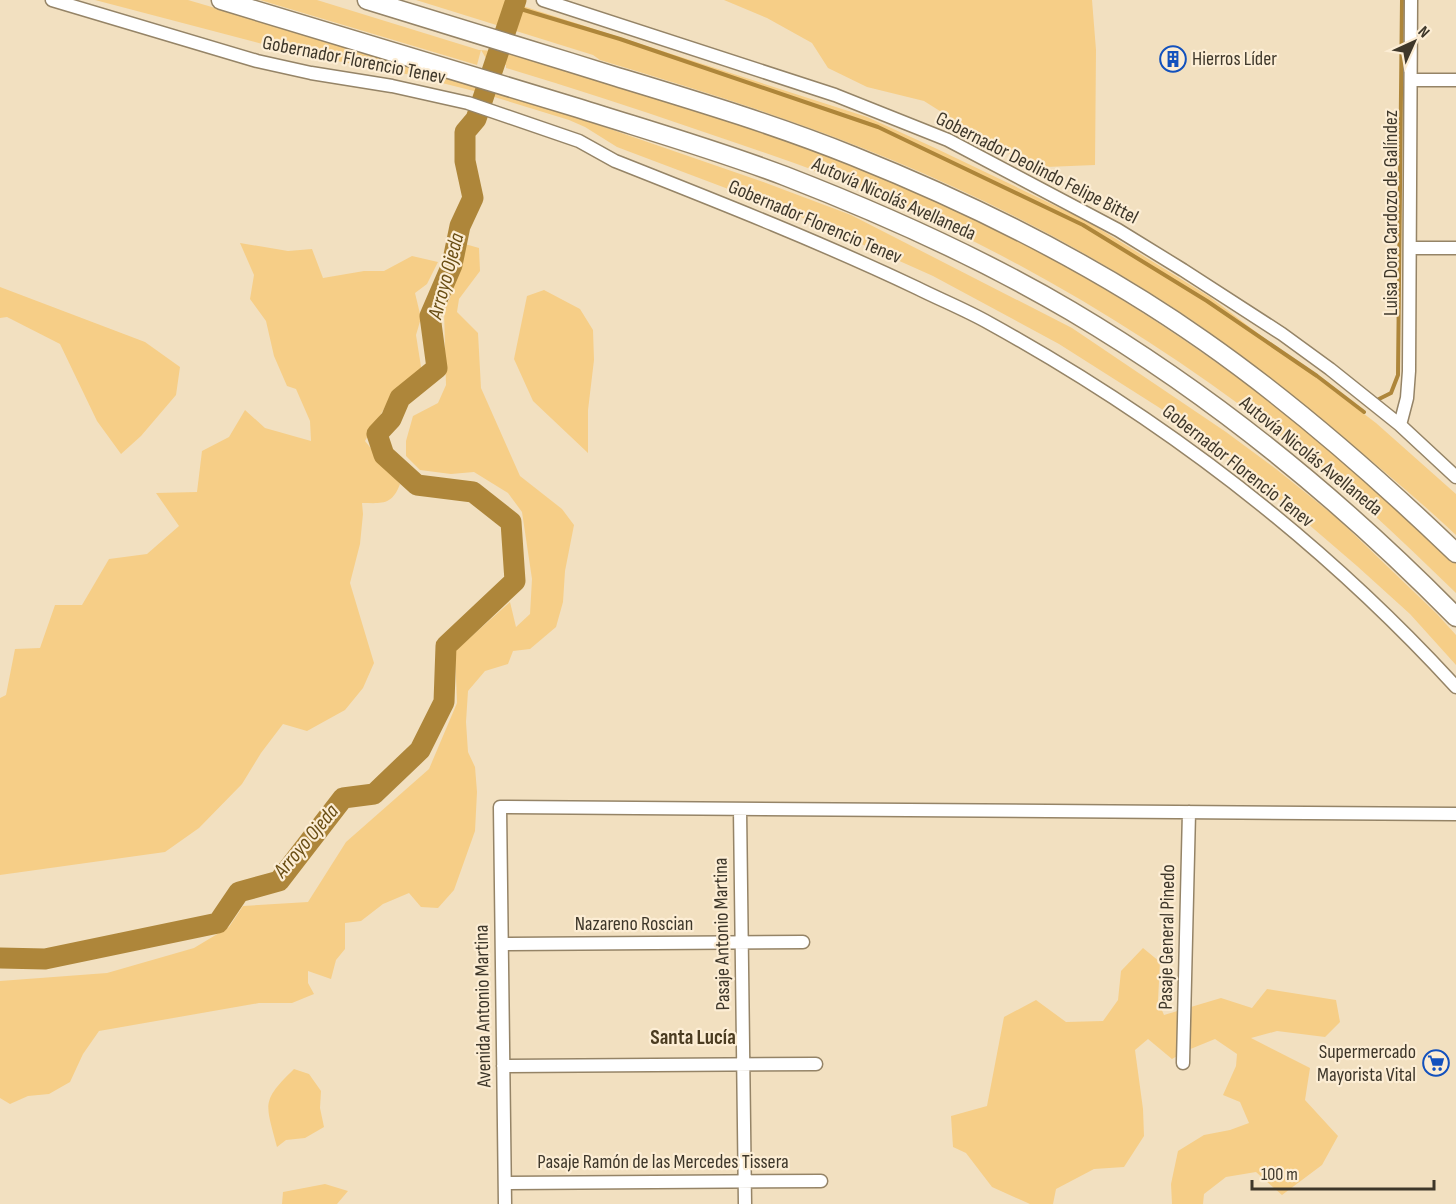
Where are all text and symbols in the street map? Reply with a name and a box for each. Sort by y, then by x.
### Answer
north arrow [1384,12,1444,72]
text: N [1414,23,1433,42]
street label: Gobernador Florencio Tenev [260,30,448,90]
building icon: Hierros Líder [1158,44,1188,74]
place label: Hierros Líder [1192,47,1277,71]
street label: Gobernador Deolindo Felipe Bittel [932,107,1142,229]
street label: Luisa Dora Cardozo de Galíndez [1379,110,1403,316]
street label: Autovía Nicolás Avellaneda [807,152,980,246]
street label: Gobernador Florencio Tenev [725,175,906,270]
water label: Arroyo Ojeda [422,230,470,323]
street label: Autovía Nicolás Avellaneda [1234,390,1387,521]
street label: Gobernador Florencio Tenev [1157,399,1319,533]
water label: Arroyo Ojeda [268,799,344,883]
street label: Pasaje Antonio Martina [709,857,735,1011]
street label: Pasaje General Pinedo [1154,864,1180,1010]
street label: Nazareno Roscian [575,912,693,936]
street label: Avenida Antonio Martina [470,924,496,1089]
district label: Santa Lucía [650,1025,736,1050]
place label: Supermercado Mayorista Vital [1317,1040,1416,1087]
supermarket icon: Supermercado Mayorista Vital [1421,1048,1451,1078]
street label: Pasaje Ramón de las Mercedes Tissera [537,1150,789,1174]
scale bar [1252,1153,1434,1191]
text: 100 m [1261,1164,1298,1185]

